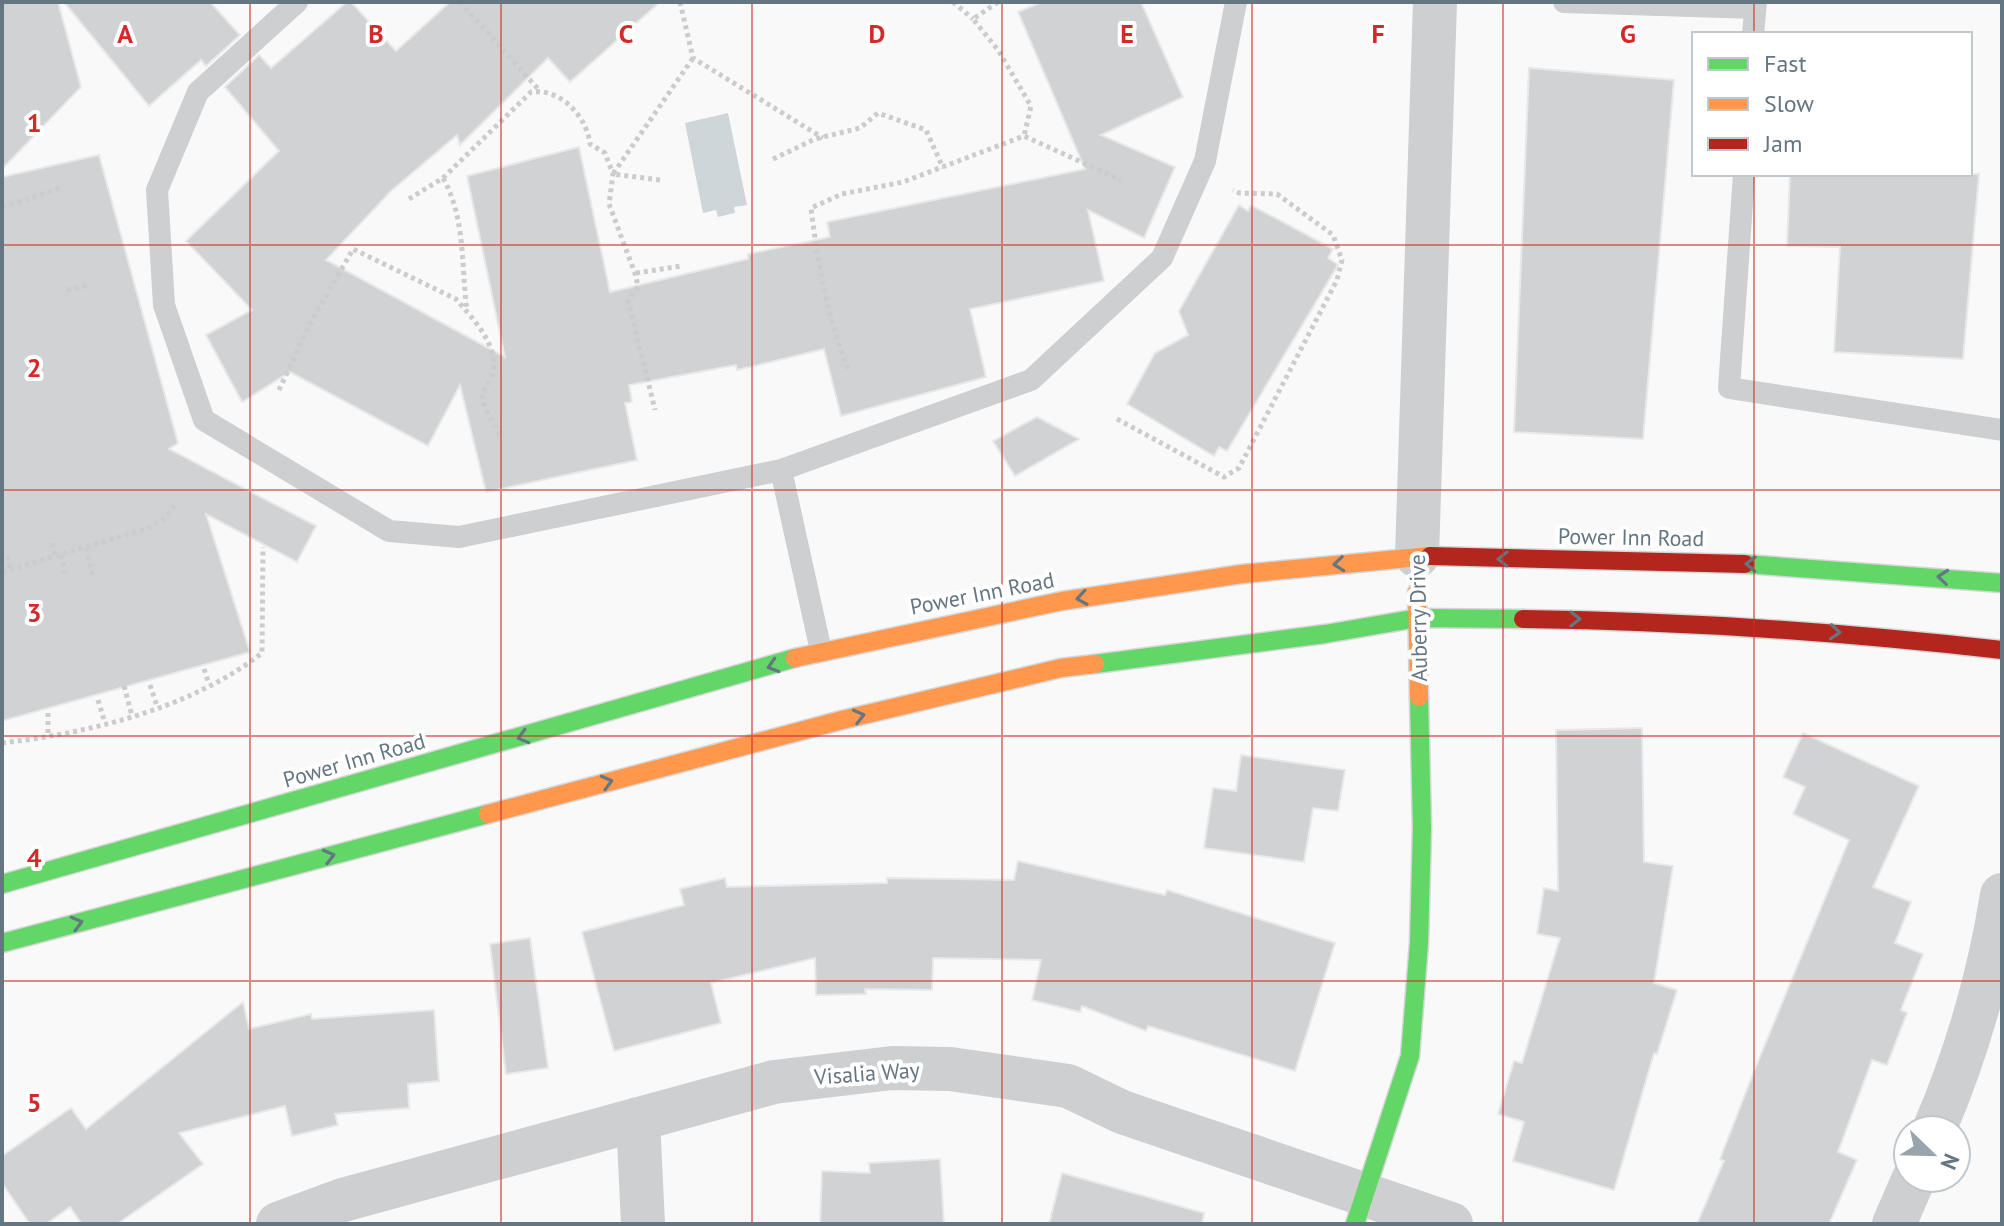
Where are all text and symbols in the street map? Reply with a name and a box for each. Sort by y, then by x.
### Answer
text: A [117,17,133,50]
text: B [368,17,384,50]
text: C [619,17,633,50]
text: D [869,17,885,50]
text: E [1120,17,1134,50]
text: F [1371,17,1385,50]
text: G [1620,17,1636,50]
legend [1692,32,1972,176]
text: Fast [1764,48,1807,79]
text: Slow [1764,88,1814,119]
text: 1 [27,106,41,139]
text: Jam [1763,128,1802,159]
text: 2 [27,351,41,384]
street label: Power Inn Road [1558,522,1704,552]
one-way arrow [1496,550,1509,567]
street label: Auberry Drive [1403,554,1433,682]
one-way arrow [1332,556,1345,573]
one-way arrow [1744,556,1757,573]
street label: Power Inn Road [907,565,1057,621]
one-way arrow [1936,569,1949,586]
one-way arrow [1075,589,1089,606]
text: 3 [27,596,41,629]
one-way arrow [1569,610,1582,627]
one-way arrow [1829,623,1842,640]
one-way arrow [767,657,781,673]
one-way arrow [851,708,865,725]
street label: Power Inn Road [280,726,428,794]
one-way arrow [517,728,531,744]
one-way arrow [600,775,614,792]
text: 4 [27,841,42,874]
one-way arrow [321,849,335,866]
one-way arrow [70,915,84,932]
street label: Visalia Way [812,1055,921,1091]
text: 5 [27,1086,41,1119]
north arrow [1892,1114,1972,1194]
text: N [1935,1150,1966,1174]

